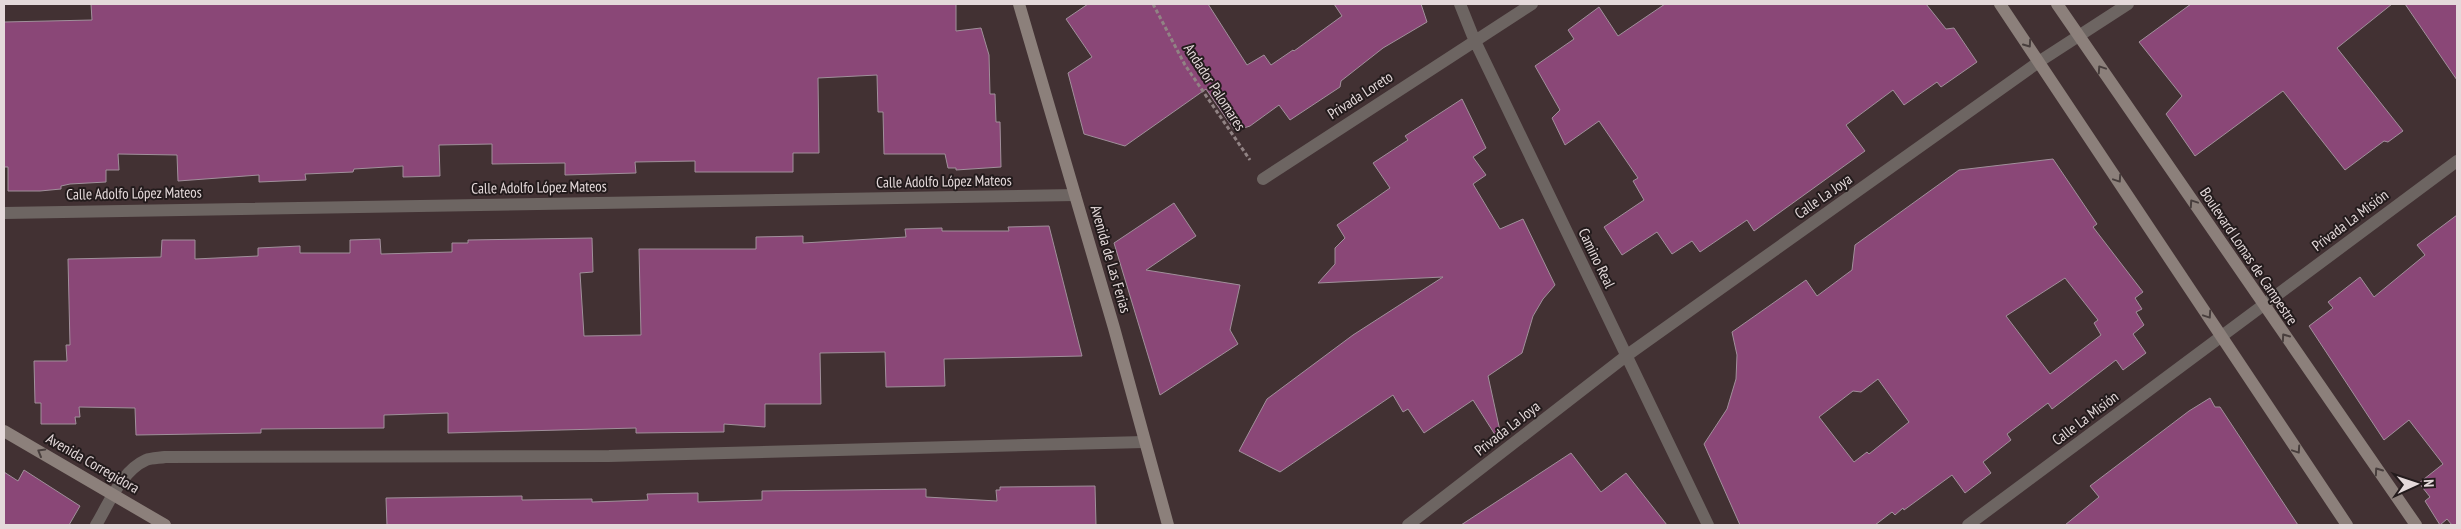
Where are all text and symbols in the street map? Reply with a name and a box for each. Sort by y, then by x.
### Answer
one-way arrow [2022,38,2031,48]
street label: Andador Palomares [1180,40,1250,134]
one-way arrow [2098,66,2108,75]
street label: Privada Loreto [1324,67,1396,123]
street label: Calle La Joya [1791,169,1855,223]
street label: Calle Adolfo López Mateos [876,170,1012,192]
one-way arrow [2112,173,2121,183]
street label: Calle Adolfo López Mateos [471,176,607,198]
street label: Calle Adolfo López Mateos [66,182,202,204]
street label: Boulevard Lomas de Campestre [2196,184,2302,328]
street label: Privada La Misión [2308,185,2392,255]
one-way arrow [2190,200,2199,209]
street label: Avenida de Las Ferias [1087,203,1135,315]
street label: Camino Real [1574,225,1620,291]
one-way arrow [2201,309,2211,318]
one-way arrow [2282,334,2291,343]
street label: Calle La Misión [2048,387,2122,449]
street label: Privada La Joya [1470,396,1544,460]
street label: Avenida Corregidora [43,429,143,497]
one-way arrow [2291,445,2301,454]
one-way arrow [38,449,47,459]
north arrow [2391,459,2441,509]
one-way arrow [2375,467,2384,477]
text: N [2420,479,2438,488]

